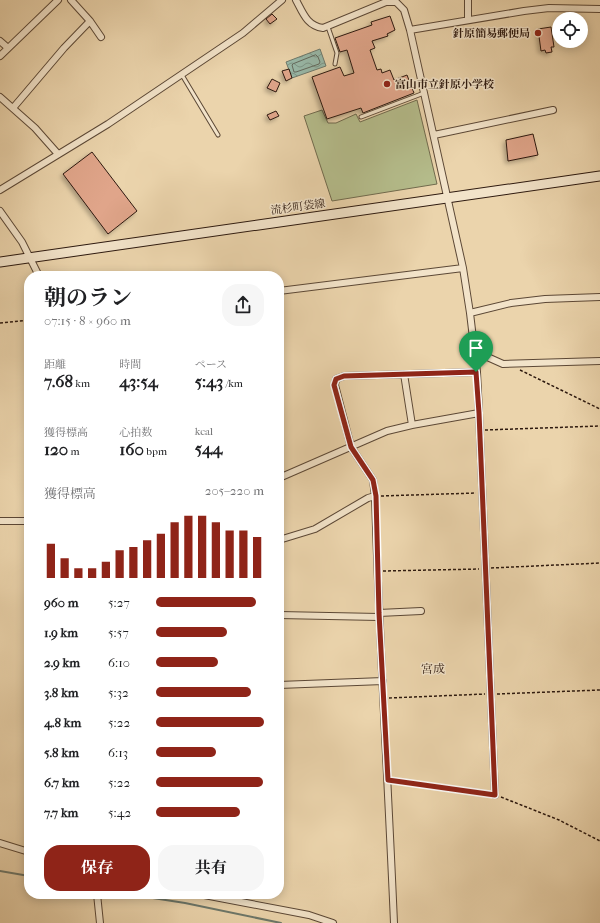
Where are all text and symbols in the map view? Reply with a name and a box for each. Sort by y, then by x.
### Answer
map controls [552,12,588,48]
button: locate [552,12,588,48]
place label: 針原簡易郵便局 [452,27,530,40]
marker: 針原簡易郵便局 [533,28,543,38]
place label: 富山市立針原小学校 [395,78,494,91]
marker: 富山市立針原小学校 [382,79,392,89]
street label: 流杉町袋線 [270,197,326,217]
button: share [222,284,264,326]
text: 朝のラン [44,285,132,311]
text: 07:15 · 8 × 960 m [44,313,131,328]
pin [459,331,493,372]
icon: arrive [465,337,487,359]
text: 距離 [44,358,66,371]
text: 時間 [119,358,141,371]
text: ペース [195,358,227,371]
text: 7.68 [44,371,73,391]
text: 43:54 [119,371,158,391]
text: 5:43 [195,371,223,391]
text: km [73,377,90,390]
text: /km [223,377,243,390]
text: kcal [195,425,213,438]
text: 獲得標高 [44,426,88,439]
text: 心拍数 [119,426,152,439]
text: 544 [195,438,222,458]
text: 120 [44,439,68,459]
text: 160 [119,439,144,459]
text: m [68,445,80,458]
text: bpm [144,445,167,458]
text: 205–220 m [205,483,264,498]
text: 獲得標高 [44,486,96,501]
text: 960 m [44,595,79,610]
text: 5:27 [108,595,130,610]
text: 1.9 km [44,625,78,640]
text: 5:57 [108,625,129,640]
text: 2.9 km [44,655,80,670]
text: 6:10 [108,655,130,670]
district label: 宮成 [421,662,445,676]
text: 3.8 km [44,685,79,700]
text: 5:32 [108,685,129,700]
text: 4.8 km [44,715,81,730]
text: 5:22 [108,715,130,730]
text: 5.8 km [44,745,79,760]
text: 6:13 [108,745,128,760]
text: 6.7 km [44,775,79,790]
text: 5:22 [108,775,130,790]
text: 7.7 km [44,805,78,820]
text: 5:42 [108,805,131,820]
button: 保存 [44,845,150,891]
button: 共有 [158,845,264,891]

